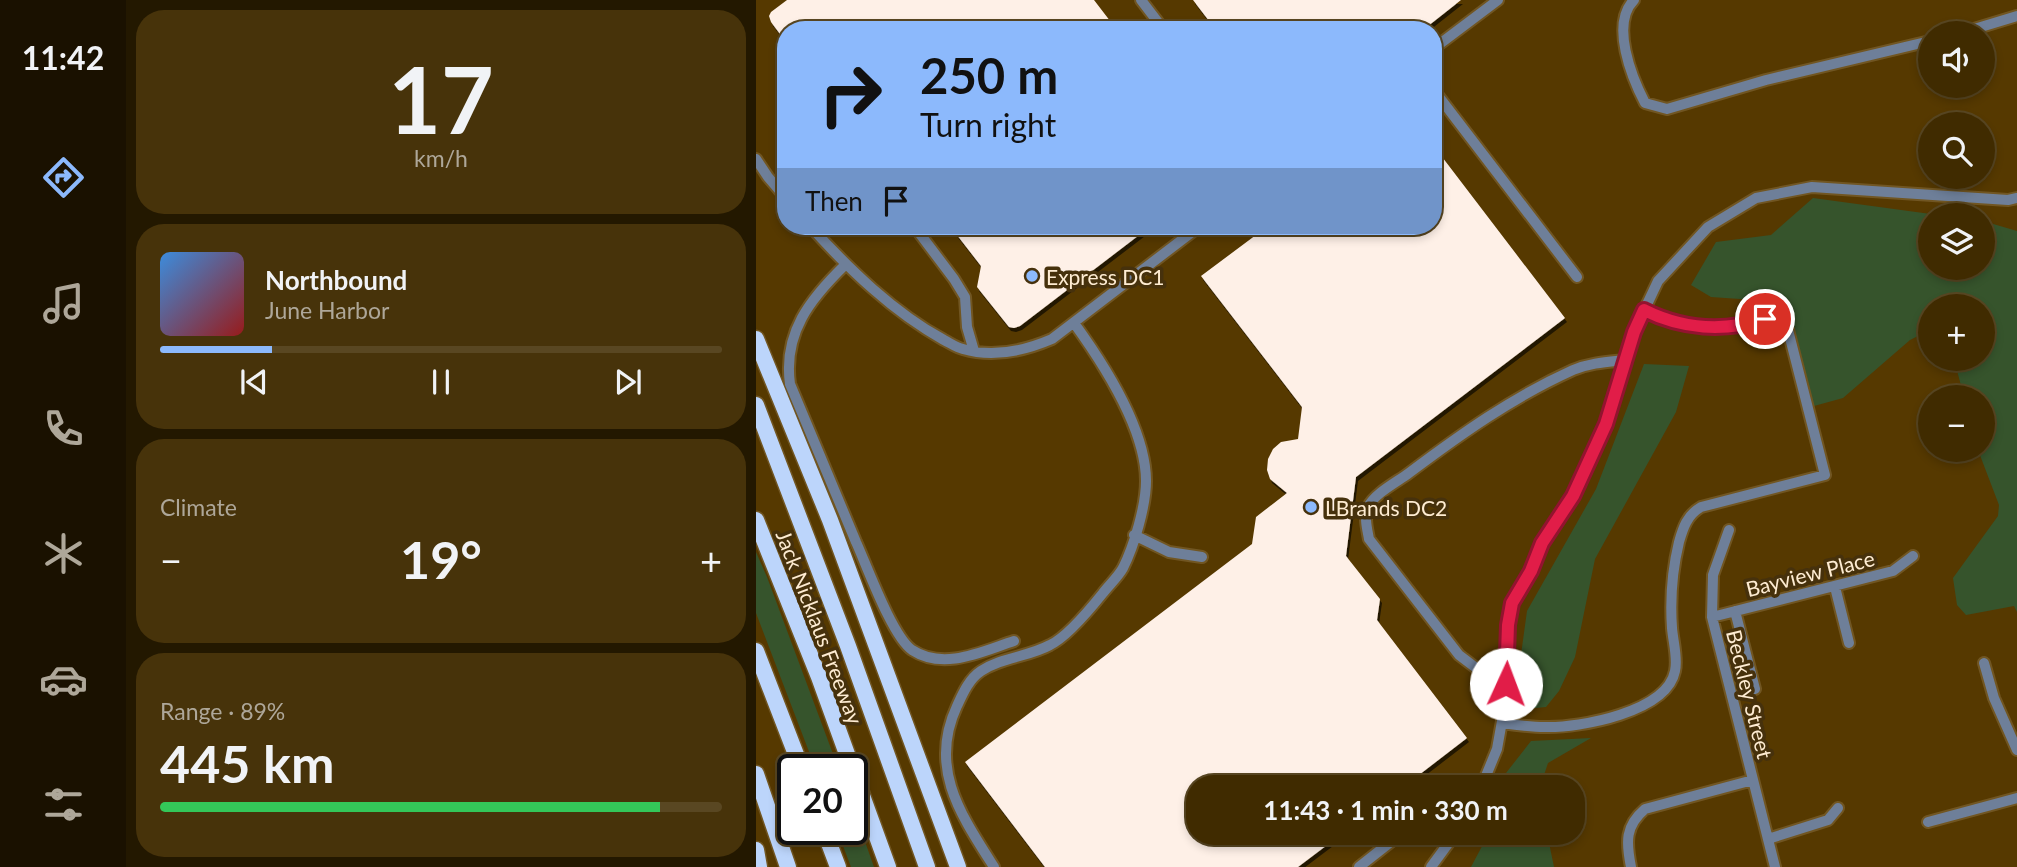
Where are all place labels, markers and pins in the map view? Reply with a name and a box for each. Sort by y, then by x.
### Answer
place label: Express DC1 [1046,264,1164,289]
marker: Express DC1 [1024,268,1040,284]
pin [1735,289,1795,349]
place label: LBrands DC2 [1325,495,1447,520]
marker: LBrands DC2 [1303,499,1319,515]

